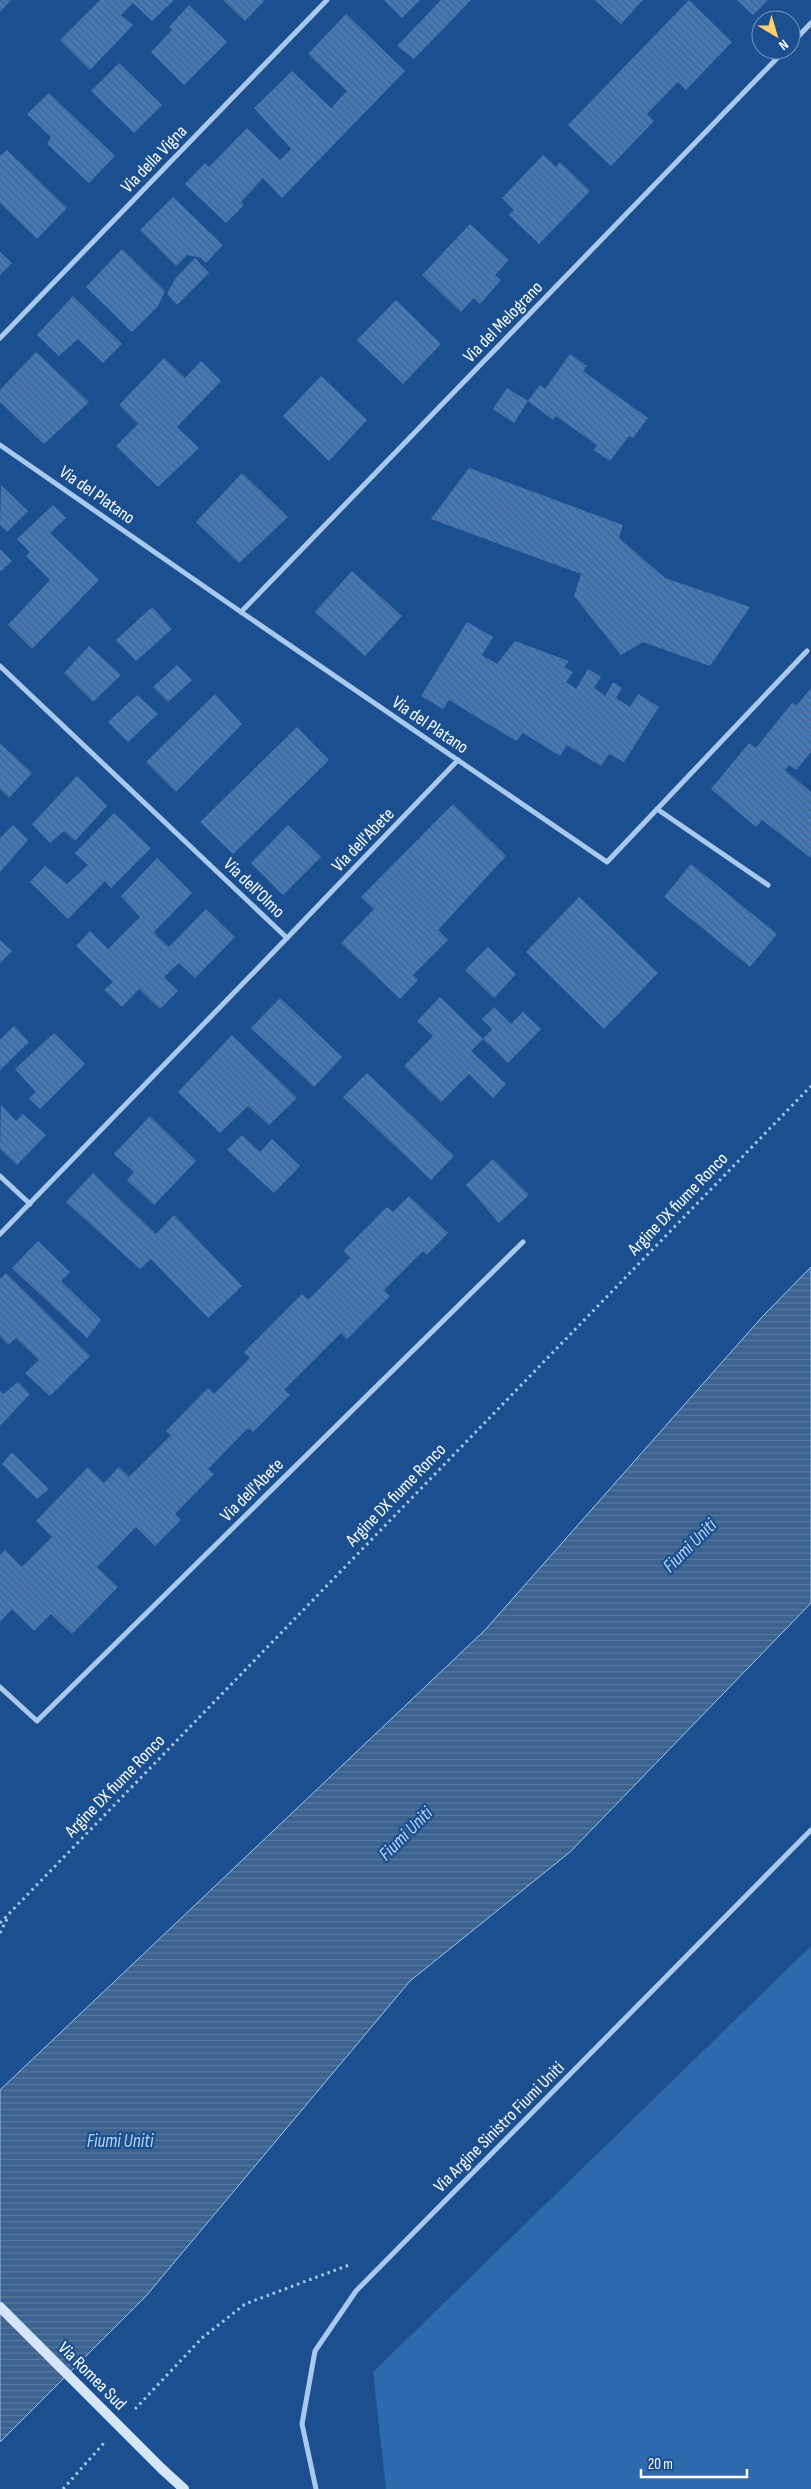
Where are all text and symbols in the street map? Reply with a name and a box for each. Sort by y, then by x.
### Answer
north arrow [751,10,801,60]
text: N [776,36,792,54]
street label: Via della Vigna [117,121,191,197]
street label: Via del Melograno [459,277,547,367]
street label: Via del Platano [55,461,139,529]
street label: Via del Platano [388,692,472,758]
street label: Via dell'Abete [327,804,399,876]
street label: Via dell'Olmo [219,854,289,922]
street label: Argine DX fiume Ronco [623,1148,732,1261]
street label: Argine DX fiume Ronco [341,1439,450,1552]
street label: Via dell'Abete [216,1454,288,1526]
water label: Fiumi Uniti [658,1514,722,1578]
street label: Argine DX fiume Ronco [60,1730,169,1843]
water label: Fiumi Uniti [374,1802,438,1866]
street label: Via Argine Sinistro Fiumi Uniti [429,2057,569,2197]
water label: Fiumi Uniti [87,2130,154,2153]
street label: Via Romea Sud [53,2337,131,2415]
scale bar [641,2446,747,2478]
text: 20 m [648,2455,673,2474]

